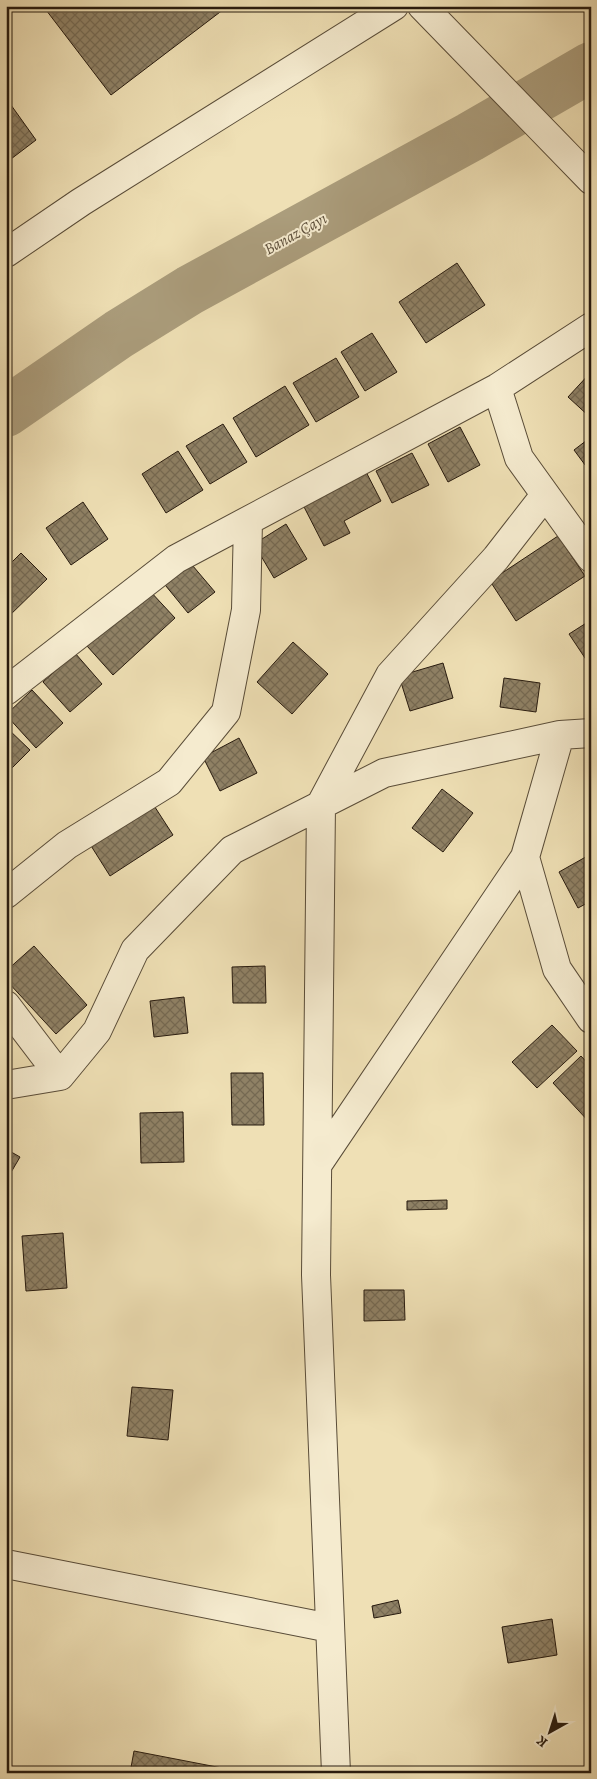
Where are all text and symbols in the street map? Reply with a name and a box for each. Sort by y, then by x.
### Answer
water label: Banaz Çayı [260,208,331,260]
north arrow [524,1706,574,1756]
text: K [532,1731,552,1752]

